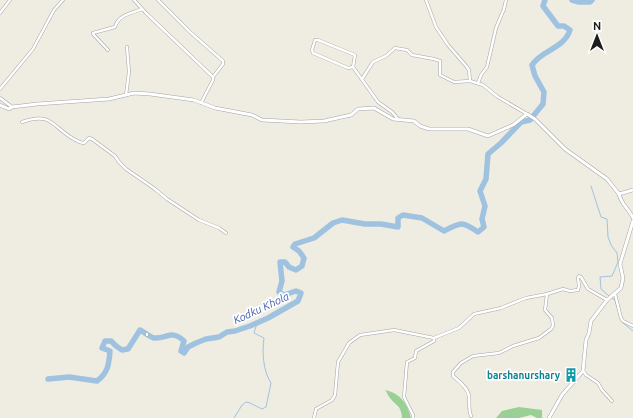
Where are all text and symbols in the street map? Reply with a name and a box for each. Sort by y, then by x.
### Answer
north arrow [577,16,617,56]
text: N [593,20,601,32]
water label: Kodku Khola [231,290,291,326]
building icon: barshanurshary [563,367,579,383]
place label: barshanurshary [487,370,561,381]

